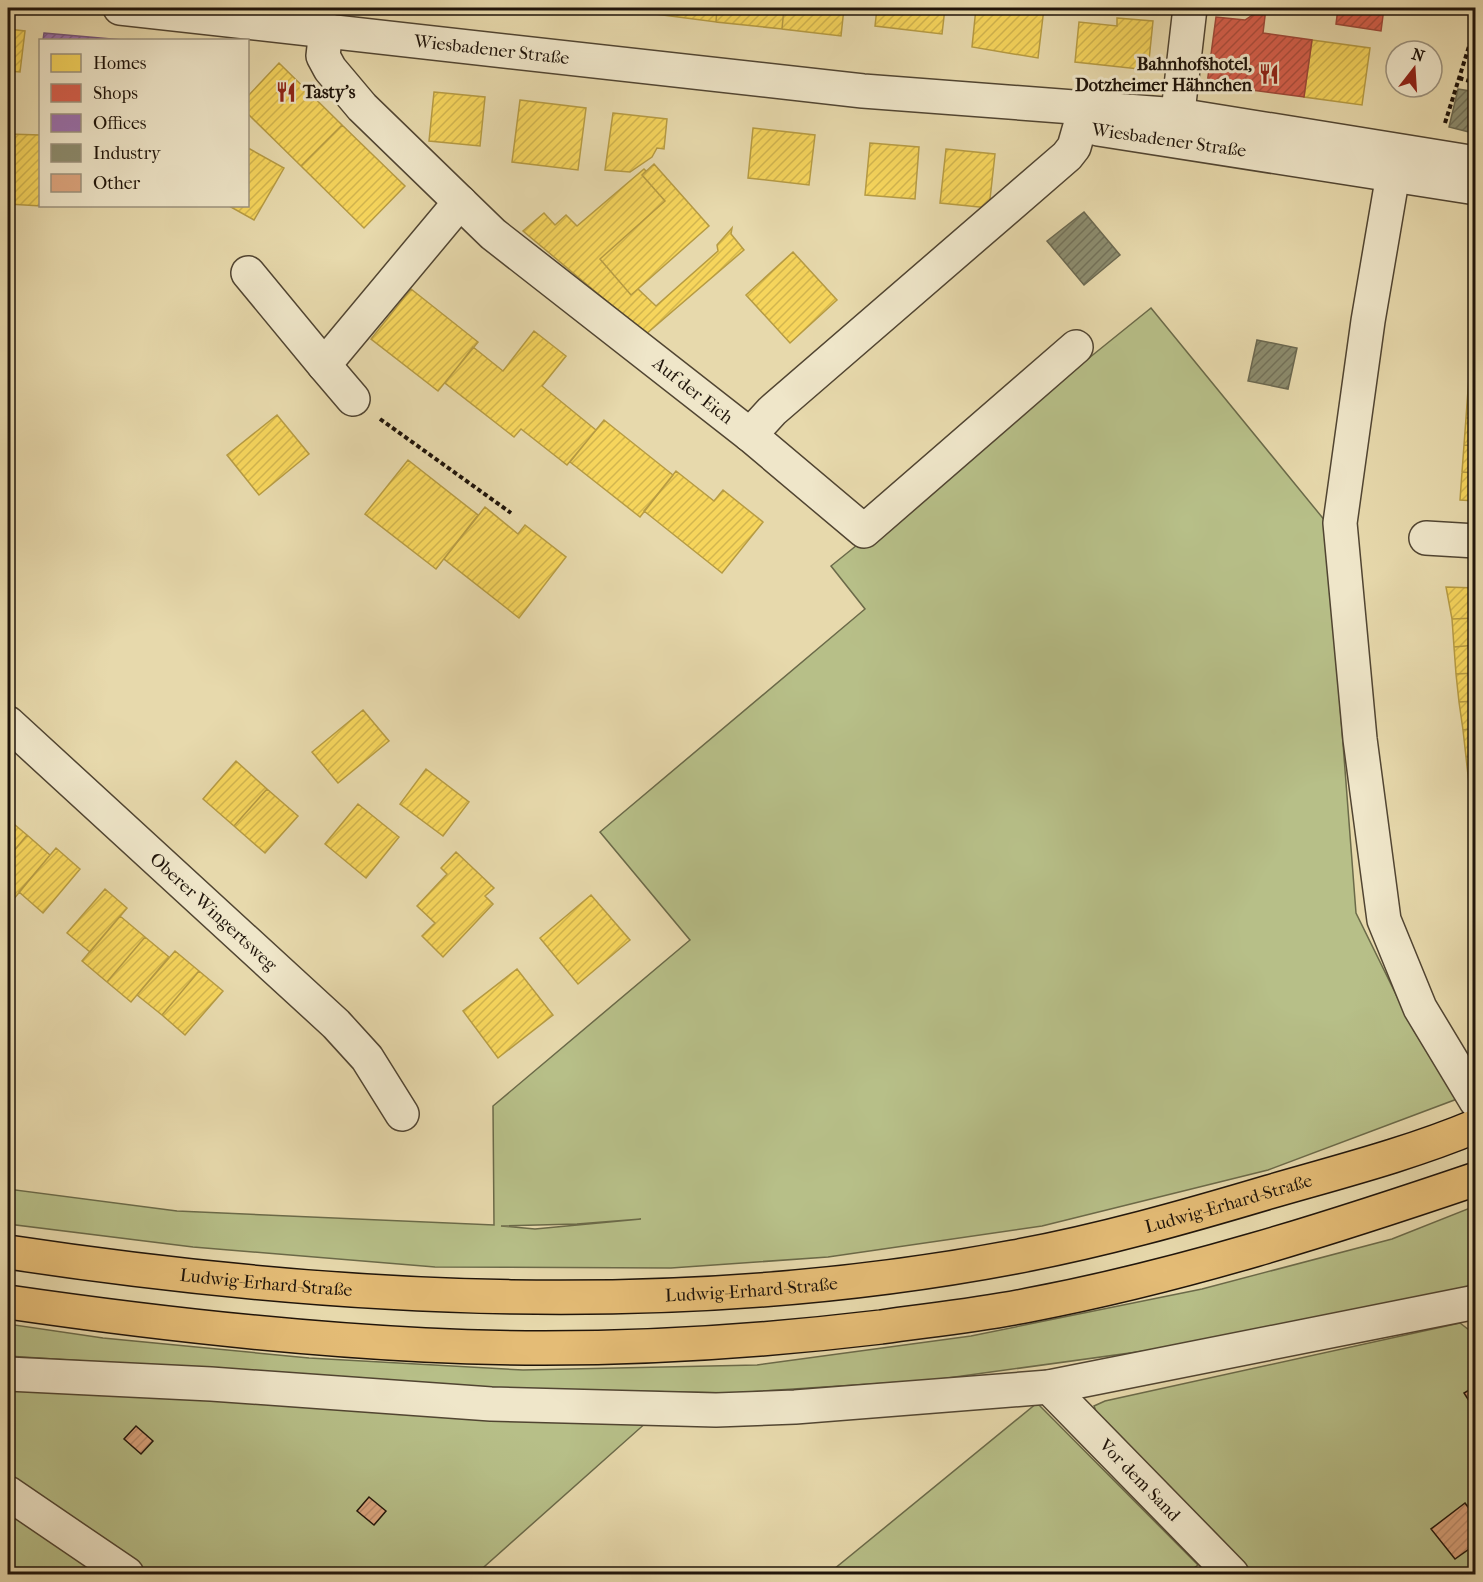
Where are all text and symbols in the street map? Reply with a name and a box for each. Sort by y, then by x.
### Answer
street label: Wiesbadener Straße [412,31,570,69]
legend [39,39,249,207]
north arrow [1384,39,1444,99]
text: N [1410,44,1428,66]
text: Homes [93,53,147,74]
place label: Bahnhofshotel, Dotzheimer Hähnchen [1075,54,1253,96]
restaurant icon: Bahnhofshotel, Dotzheimer Hähnchen [1257,62,1281,86]
restaurant icon: Tasty's [274,80,298,104]
place label: Tasty's [302,82,356,103]
text: Shops [93,83,138,104]
text: Offices [93,113,147,134]
street label: Wiesbadener Straße [1089,119,1248,162]
text: Industry [93,143,162,164]
text: Other [93,173,141,194]
street label: Auf der Eich [648,352,737,429]
street label: Oberer Wingertsweg [145,849,281,976]
street label: Ludwig-Erhard-Straße [1143,1170,1315,1238]
street label: Ludwig-Erhard-Straße [179,1265,353,1301]
street label: Ludwig-Erhard-Straße [665,1273,839,1306]
street label: Vor dem Sand [1094,1434,1184,1526]

